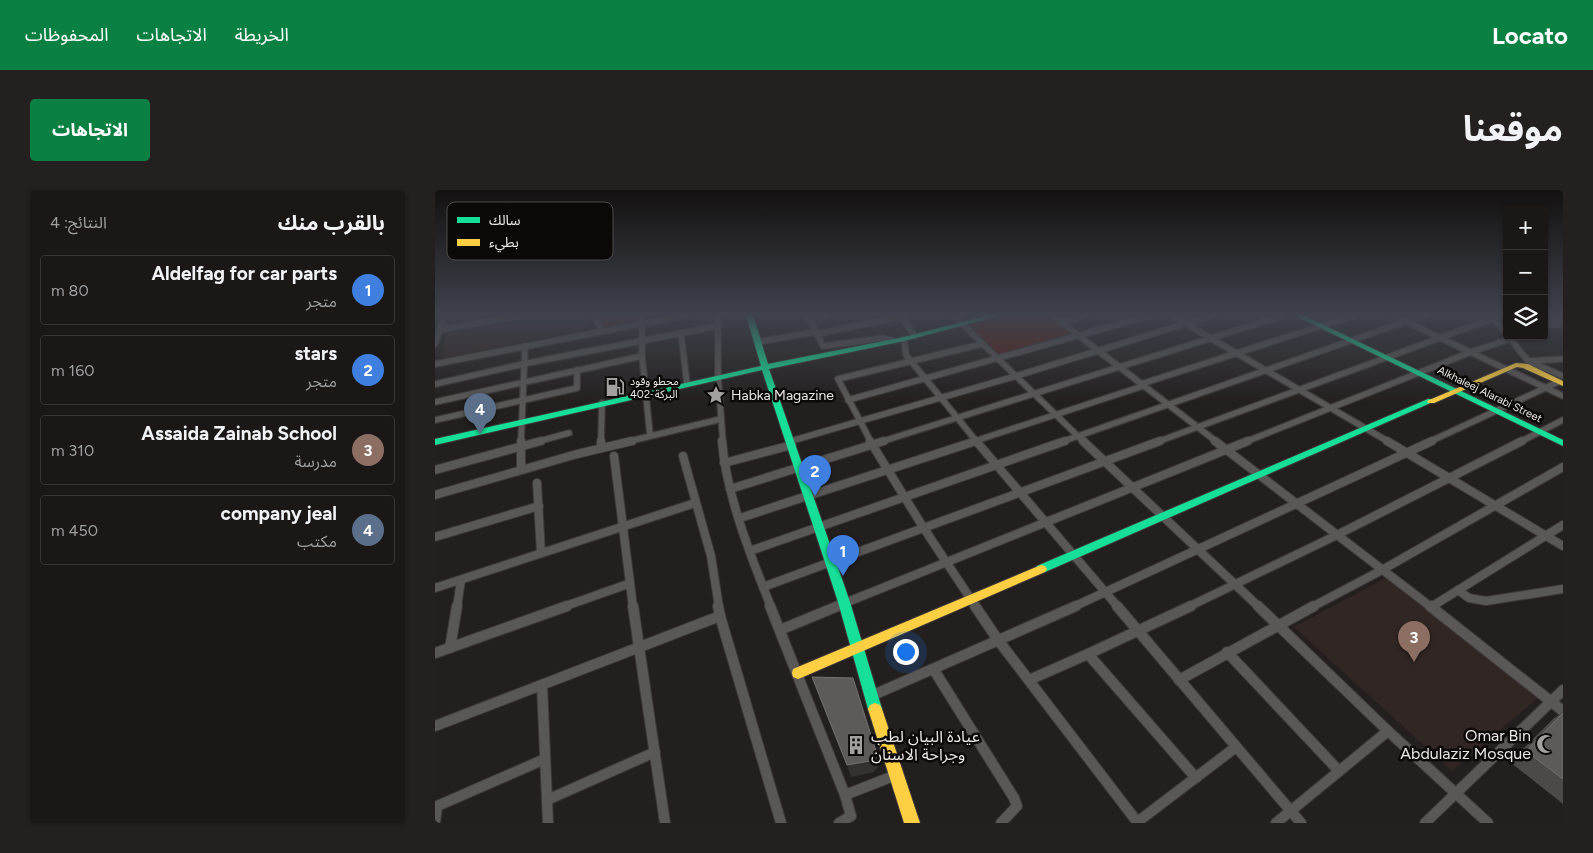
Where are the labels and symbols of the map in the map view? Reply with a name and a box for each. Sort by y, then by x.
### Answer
legend [447,202,613,260]
text: سالك [489,212,521,229]
text: بطيء [489,234,519,253]
street label: Alkhaleej Alarabi Street [1436,364,1544,425]
place label: محطو وقود 402-البركة [630,375,679,401]
fuel station icon: محطو وقود 402-البركة [604,376,626,398]
place icon: Habka Magazine [705,384,727,406]
place label: Habka Magazine [731,387,834,404]
pin: 4 [464,393,496,434]
pin: 2 [799,455,831,496]
pin: 1 [827,535,859,576]
pin: 3 [1398,621,1430,662]
your location [893,639,919,665]
place label: Omar Bin Abdulaziz Mosque [1400,726,1531,763]
place label: عيادة البيان لطب وجراحة الاسنان [871,727,980,764]
mosque icon: Omar Bin Abdulaziz Mosque [1535,733,1557,755]
building icon: عيادة البيان لطب وجراحة الاسنان [845,734,867,756]

